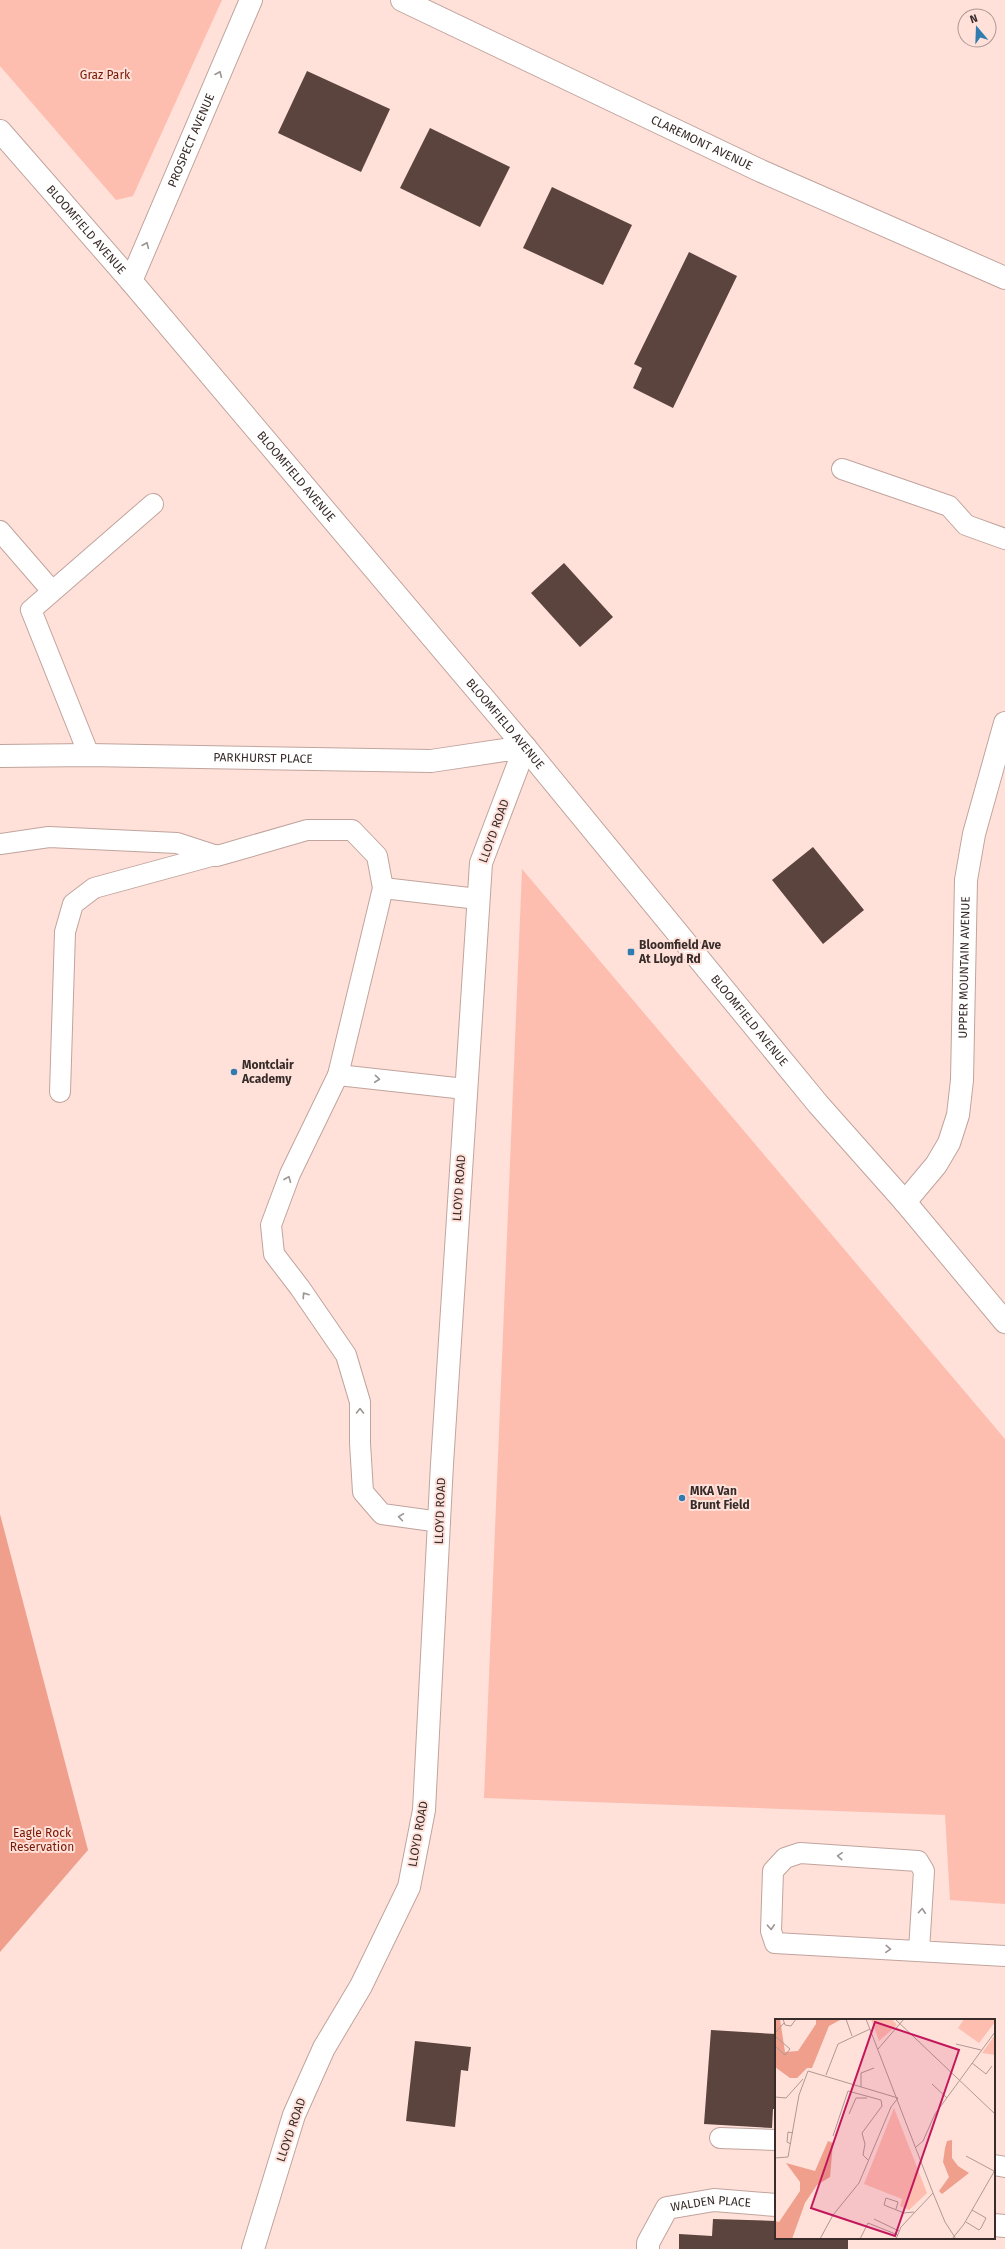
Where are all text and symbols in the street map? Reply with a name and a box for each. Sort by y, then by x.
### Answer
north arrow [957,8,997,48]
text: N [968,12,979,26]
park label: Graz Park [80,68,131,82]
one-way arrow [214,71,222,78]
street label: PROSPECT AVENUE [165,91,217,189]
street label: CLAREMONT AVENUE [649,113,755,173]
street label: BLOOMFIELD AVENUE [43,182,129,277]
one-way arrow [141,241,149,249]
street label: BLOOMFIELD AVENUE [254,428,338,524]
street label: BLOOMFIELD AVENUE [463,676,547,772]
street label: PARKHURST PLACE [213,750,313,766]
street label: LLOYD ROAD [476,797,512,865]
street label: UPPER MOUNTAIN AVENUE [956,896,973,1039]
place label: Bloomfield Ave At Lloyd Rd [638,938,722,966]
marker: Bloomfield Ave At Lloyd Rd [626,947,636,957]
street label: BLOOMFIELD AVENUE [708,972,791,1069]
place label: Montclair Academy [241,1058,294,1086]
marker: Montclair Academy [229,1067,239,1077]
one-way arrow [374,1075,380,1084]
street label: LLOYD ROAD [450,1154,468,1222]
one-way arrow [284,1176,292,1183]
one-way arrow [303,1293,310,1300]
one-way arrow [356,1408,364,1414]
street label: LLOYD ROAD [432,1477,448,1545]
place label: MKA Van Brunt Field [690,1484,750,1512]
marker: MKA Van Brunt Field [677,1493,687,1503]
one-way arrow [398,1513,404,1522]
street label: LLOYD ROAD [405,1800,431,1868]
park label: Eagle Rock Reservation [10,1826,74,1854]
one-way arrow [837,1851,843,1860]
one-way arrow [917,1908,926,1914]
one-way arrow [767,1924,776,1930]
one-way arrow [885,1944,891,1953]
inset map [775,2019,995,2239]
street label: LLOYD ROAD [274,2096,309,2164]
street label: WALDEN PLACE [669,2193,752,2214]

